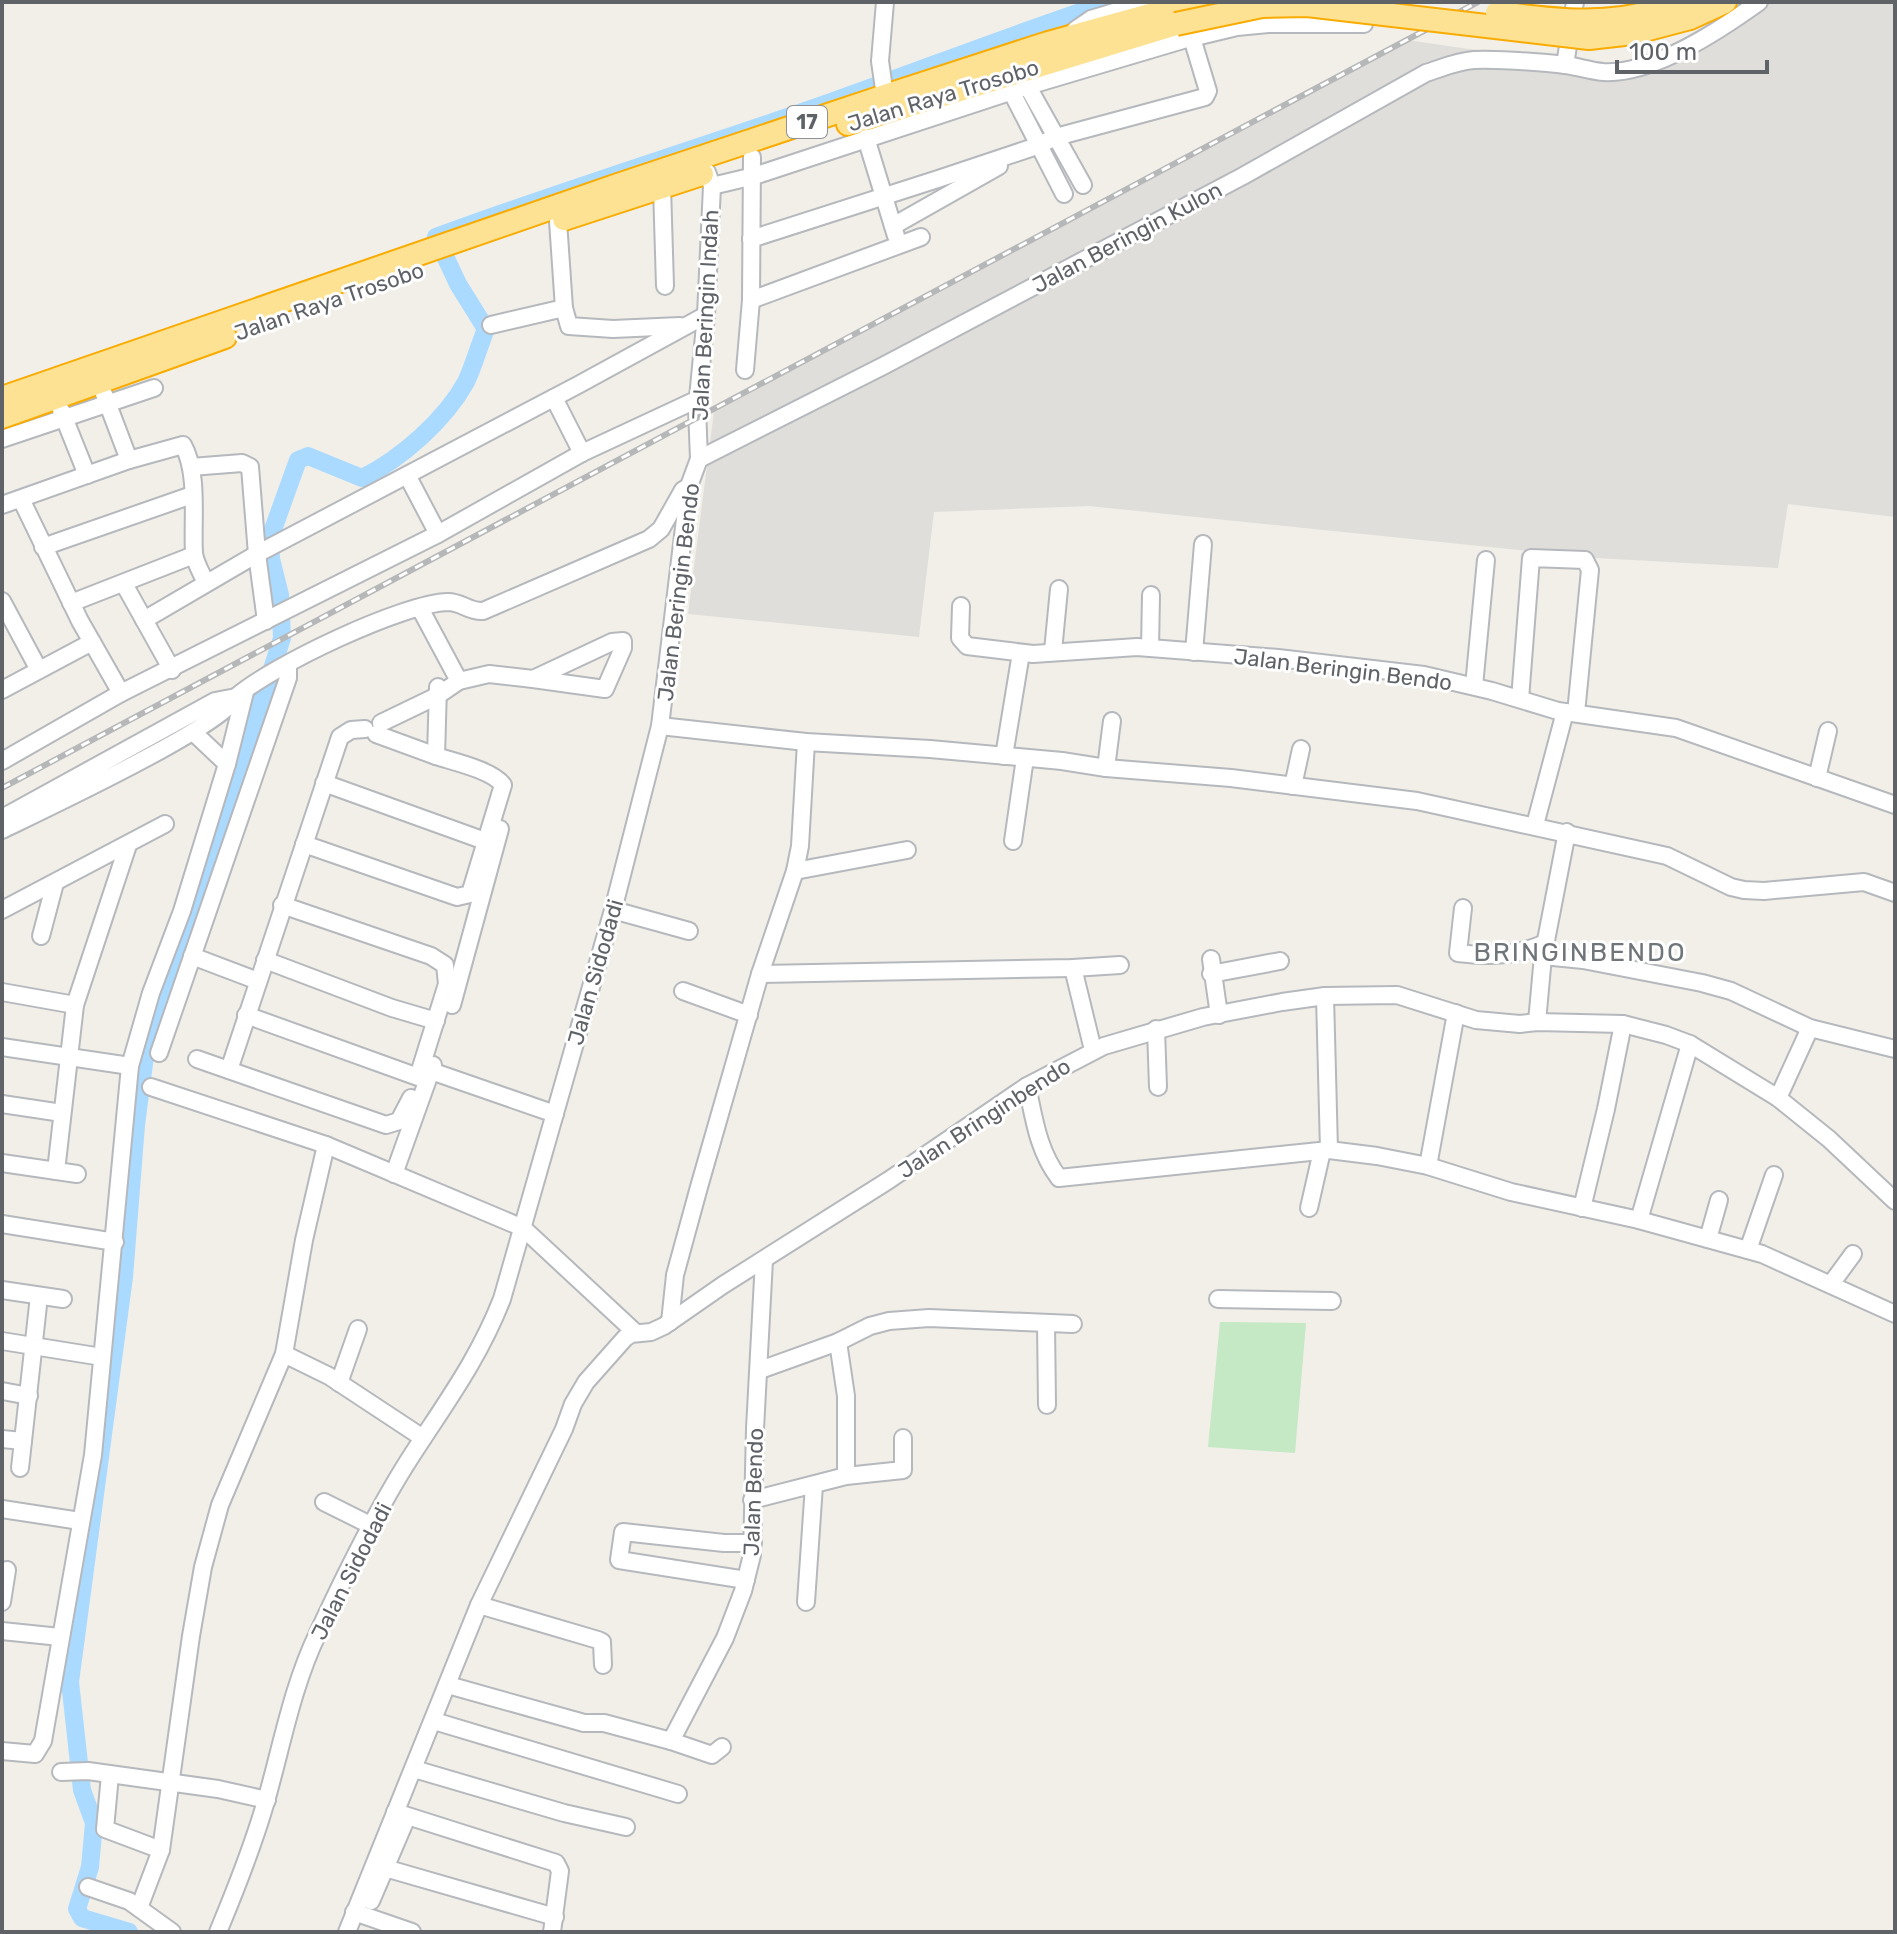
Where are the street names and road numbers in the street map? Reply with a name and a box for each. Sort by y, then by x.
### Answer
street label: Jalan Raya Trosobo [844,54,1042,137]
road number: 17 [787,106,827,138]
street label: Jalan Beringin Kulon [1028,176,1227,299]
street label: Jalan Beringin Indah [686,209,725,421]
street label: Jalan Raya Trosobo [231,256,427,347]
street label: Jalan Beringin Bendo [652,481,705,703]
street label: Jalan Beringin Bendo [1232,643,1454,696]
street label: Jalan Sidodadi [562,896,629,1048]
street label: Jalan Bringinbendo [893,1053,1076,1184]
street label: Jalan Bendo [738,1427,769,1557]
street label: Jalan Sidodadi [305,1498,398,1644]

